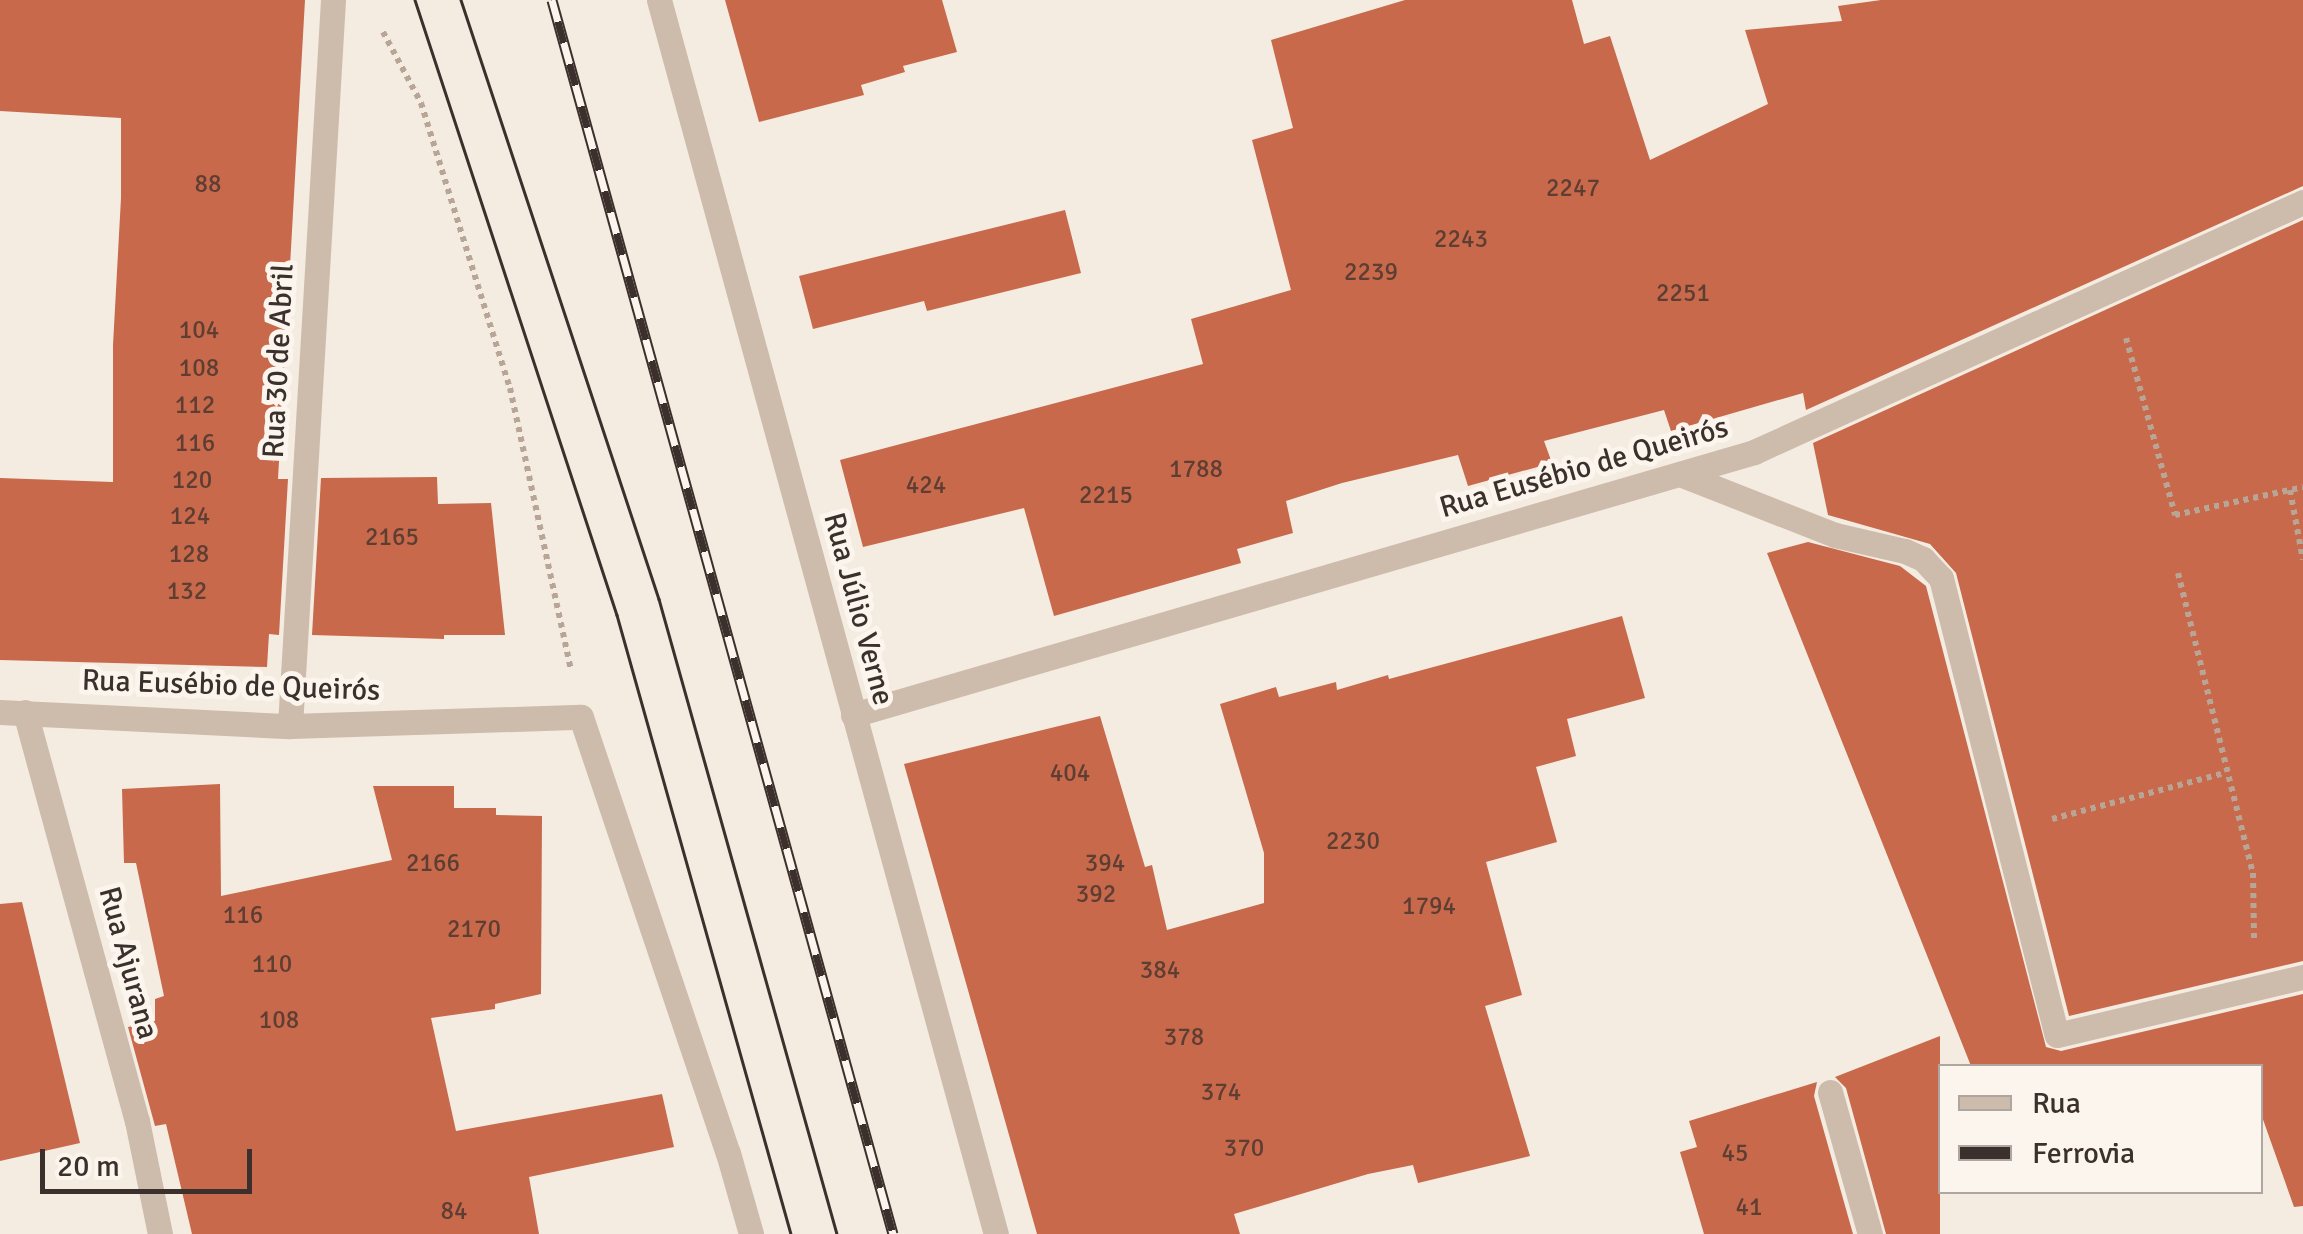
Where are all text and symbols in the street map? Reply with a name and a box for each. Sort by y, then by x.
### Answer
house number: 88 [195,169,221,199]
house number: 2247 [1546,173,1600,203]
house number: 2243 [1434,224,1488,254]
house number: 2239 [1344,257,1398,287]
street label: Rua 30 de Abril [256,263,302,459]
house number: 2251 [1656,278,1710,308]
house number: 104 [179,315,219,345]
house number: 108 [179,353,219,383]
house number: 112 [175,390,215,420]
street label: Rua Eusébio de Queirós [1436,410,1732,526]
house number: 116 [175,428,215,458]
house number: 1788 [1169,454,1223,484]
house number: 120 [172,465,212,495]
house number: 424 [906,470,946,500]
house number: 2215 [1079,480,1133,510]
house number: 124 [170,501,210,531]
street label: Rua Júlio Verne [815,509,901,709]
house number: 2165 [365,522,419,552]
house number: 128 [169,539,209,569]
house number: 132 [167,576,207,606]
street label: Rua Eusébio de Queirós [81,663,381,709]
house number: 404 [1050,758,1090,788]
house number: 2230 [1326,826,1380,856]
house number: 2166 [406,848,460,878]
house number: 394 [1085,848,1125,878]
house number: 392 [1076,879,1116,909]
street label: Rua Ajurana [90,883,166,1043]
house number: 1794 [1402,891,1456,921]
house number: 116 [223,900,263,930]
house number: 2170 [447,914,501,944]
house number: 110 [252,949,292,979]
house number: 384 [1140,955,1180,985]
house number: 108 [259,1005,299,1035]
house number: 378 [1164,1022,1204,1052]
legend [1938,1064,2263,1194]
house number: 374 [1201,1077,1241,1107]
text: Rua [2032,1085,2081,1122]
scale bar [45,1129,258,1191]
house number: 370 [1224,1133,1264,1163]
text: Ferrovia [2032,1135,2135,1172]
house number: 45 [1722,1138,1748,1168]
text: 20 m [57,1148,120,1185]
house number: 41 [1736,1192,1762,1222]
house number: 84 [441,1196,467,1226]

